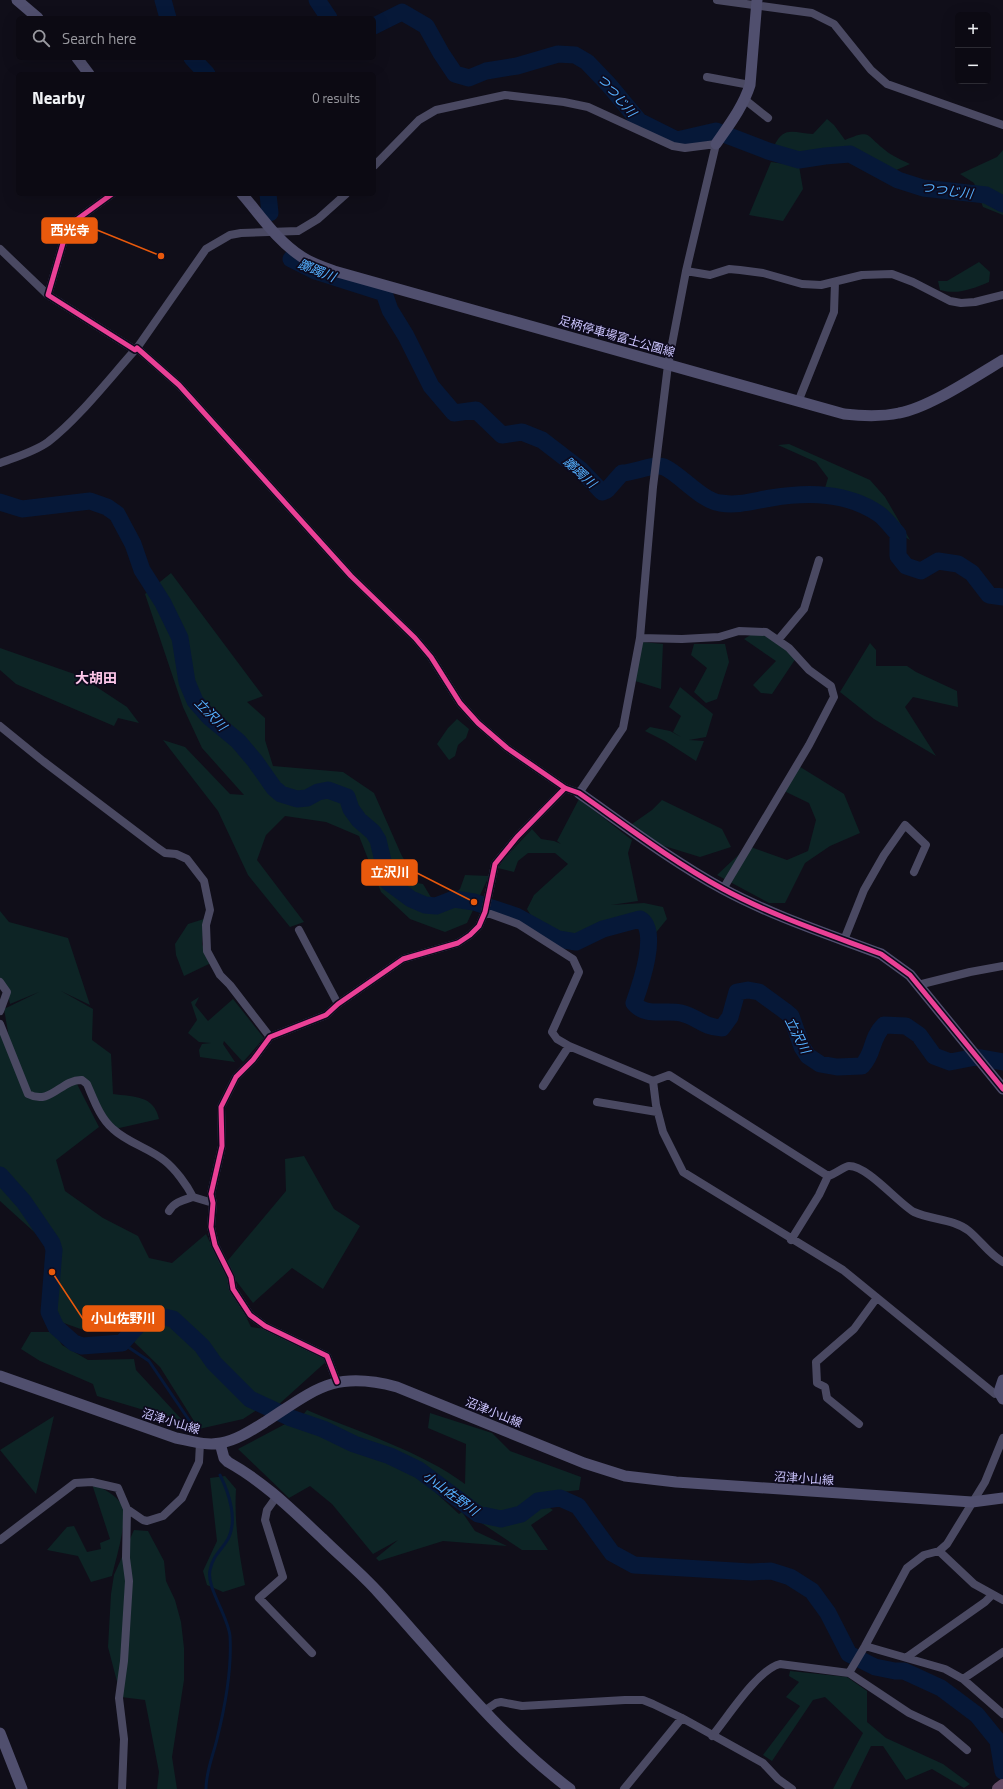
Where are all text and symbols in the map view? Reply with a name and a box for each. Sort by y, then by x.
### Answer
map controls [955,12,991,84]
button: + [955,12,991,48]
search box [16,16,376,60]
icon: search [30,27,52,49]
text: Search here [62,27,136,50]
button: − [955,48,991,84]
water label: つつじ川 [592,69,643,123]
text: Nearby [32,85,85,111]
text: 0 results [312,88,360,108]
water label: つつじ川 [920,176,976,204]
callout: 西光寺 [42,218,97,243]
text: 西光寺 [50,220,90,240]
water label: 躑躅川 [295,253,341,287]
street label: 足柄停車場富士公園線 [557,310,677,362]
water label: 躑躅川 [559,452,603,494]
district label: 大胡田 [75,667,117,688]
water label: 立沢川 [190,693,233,736]
callout: 立沢川 [362,860,417,885]
text: 立沢川 [370,862,410,882]
water label: 立沢川 [780,1013,817,1059]
callout: 小山佐野川 [83,1306,164,1331]
text: 小山佐野川 [90,1308,156,1328]
street label: 沼津小山線 [463,1392,525,1432]
street label: 沼津小山線 [140,1403,202,1439]
water label: 小山佐野川 [419,1466,485,1521]
street label: 沼津小山線 [773,1466,835,1490]

